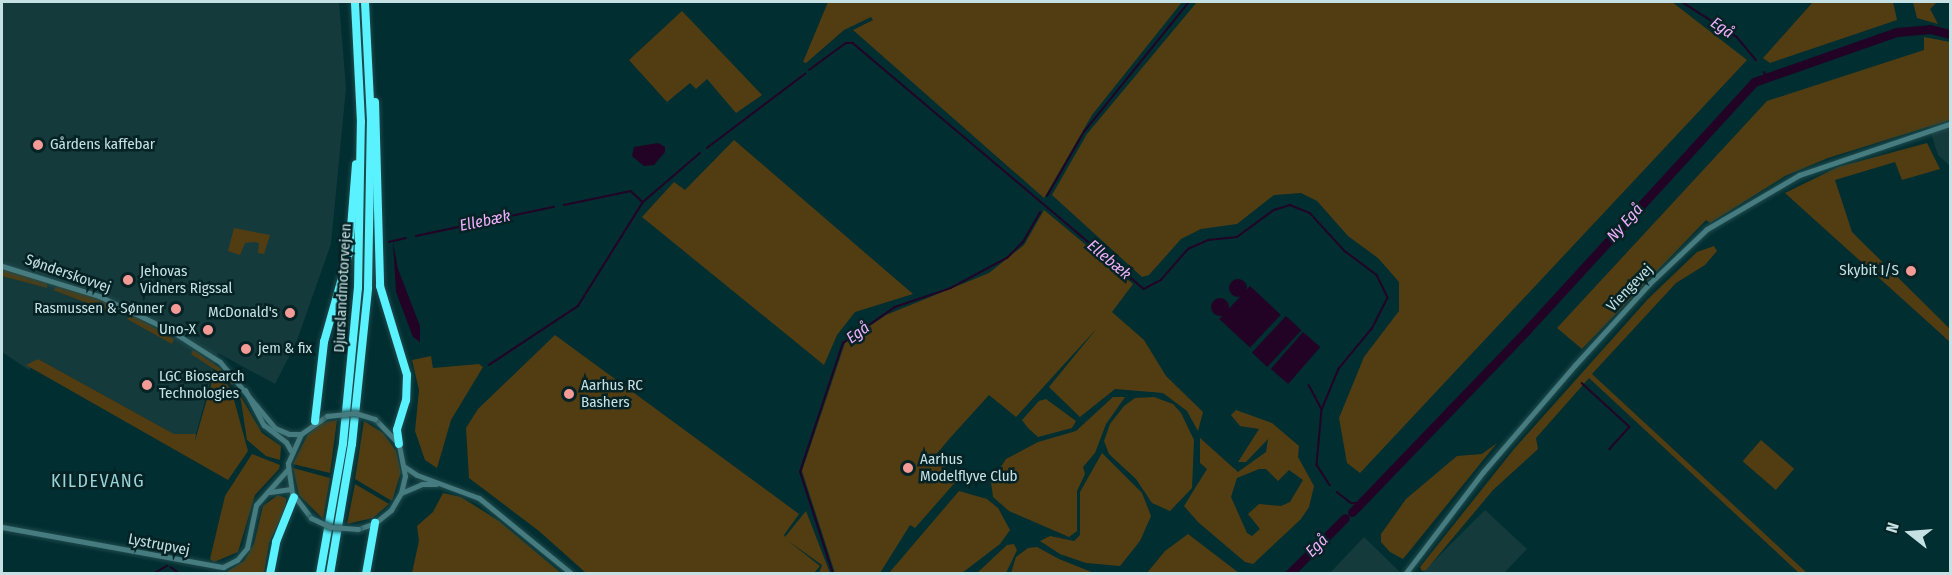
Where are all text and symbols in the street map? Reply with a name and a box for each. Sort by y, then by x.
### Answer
water label: Egå [1707,13,1737,43]
place label: Gårdens kaffebar [50,136,155,154]
marker: Gårdens kaffebar [31,138,45,152]
water label: Ny Egå [1603,200,1647,246]
water label: Ellebæk [458,206,512,236]
street label: Djurslandmotorvejen [331,223,355,353]
water label: Ellebæk [1083,236,1135,284]
street label: Sønderskovvej [23,251,113,297]
street label: Viengevej [1603,261,1657,315]
place label: Jehovas Vidners Rigssal [140,262,232,297]
place label: Skybit I/S [1839,262,1899,280]
marker: Skybit I/S [1904,264,1918,278]
marker: Jehovas Vidners Rigssal [121,273,135,287]
place label: Rasmussen & Sønner [34,300,164,318]
marker: Rasmussen & Sønner [169,302,183,316]
place label: McDonald's [208,304,278,322]
marker: McDonald's [283,306,297,320]
water label: Egå [843,318,873,348]
place label: Uno-X [159,321,196,339]
marker: Uno-X [201,323,215,337]
place label: jem & fix [258,340,312,358]
marker: jem & fix [239,342,253,356]
place label: LGC Biosearch Technologies [159,367,245,402]
place label: Aarhus RC Bashers [581,376,643,411]
marker: LGC Biosearch Technologies [140,378,154,392]
marker: Aarhus RC Bashers [562,387,576,401]
place label: Aarhus Modelflyve Club [920,450,1017,485]
marker: Aarhus Modelflyve Club [901,461,915,475]
district label: KILDEVANG [51,470,145,492]
north arrow [1880,503,1940,563]
text: N [1882,520,1903,535]
street label: Lystrupvej [127,530,191,560]
water label: Egå [1302,531,1332,561]

